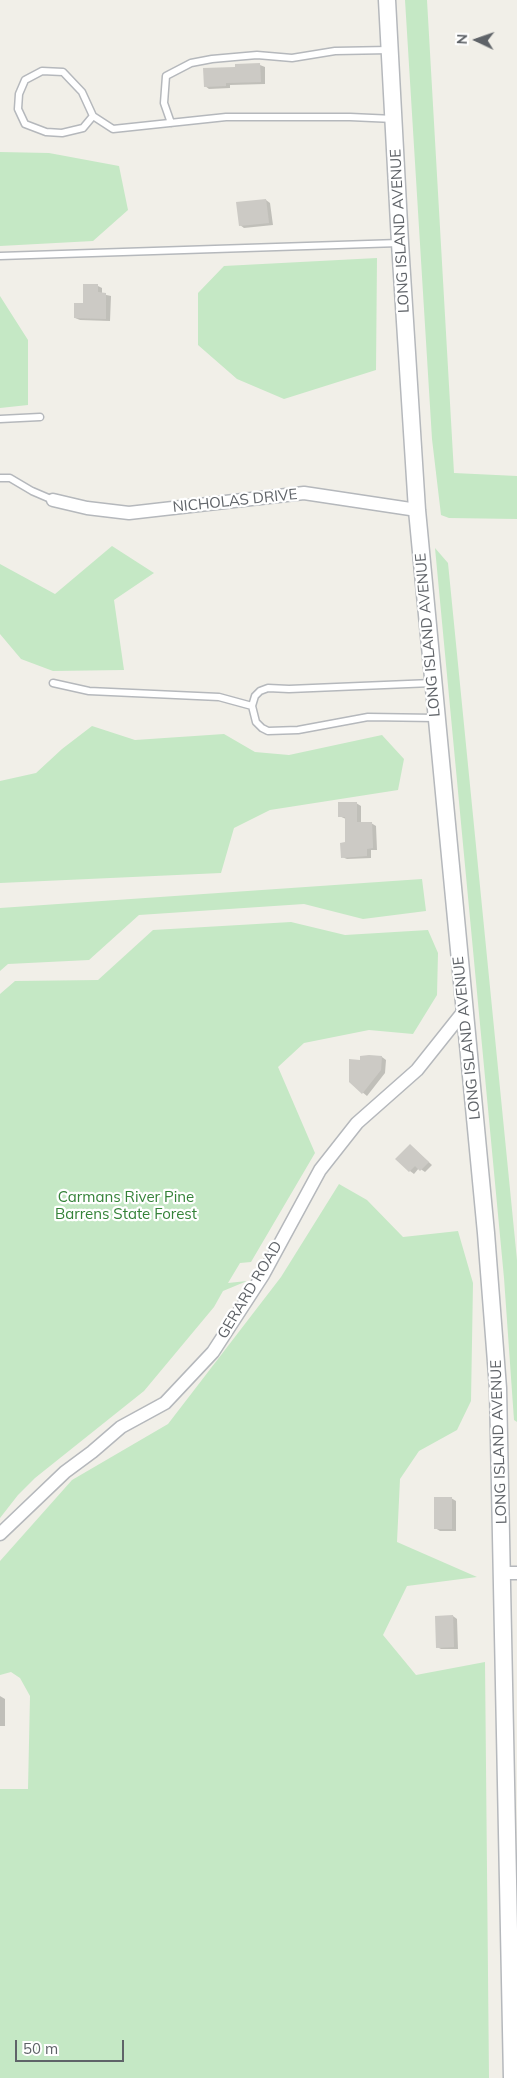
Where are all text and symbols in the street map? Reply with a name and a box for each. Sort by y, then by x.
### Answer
north arrow [452,15,502,65]
text: N [453,33,471,45]
street label: LONG ISLAND AVENUE [387,149,413,313]
street label: NICHOLAS DRIVE [172,486,298,516]
street label: LONG ISLAND AVENUE [412,552,444,718]
street label: LONG ISLAND AVENUE [449,955,485,1121]
park label: Carmans River Pine Barrens State Forest [55,1188,197,1223]
street label: GERARD ROAD [214,1238,286,1342]
street label: LONG ISLAND AVENUE [487,1360,511,1524]
scale bar [18,2030,126,2062]
text: 50 m [23,2039,58,2058]

